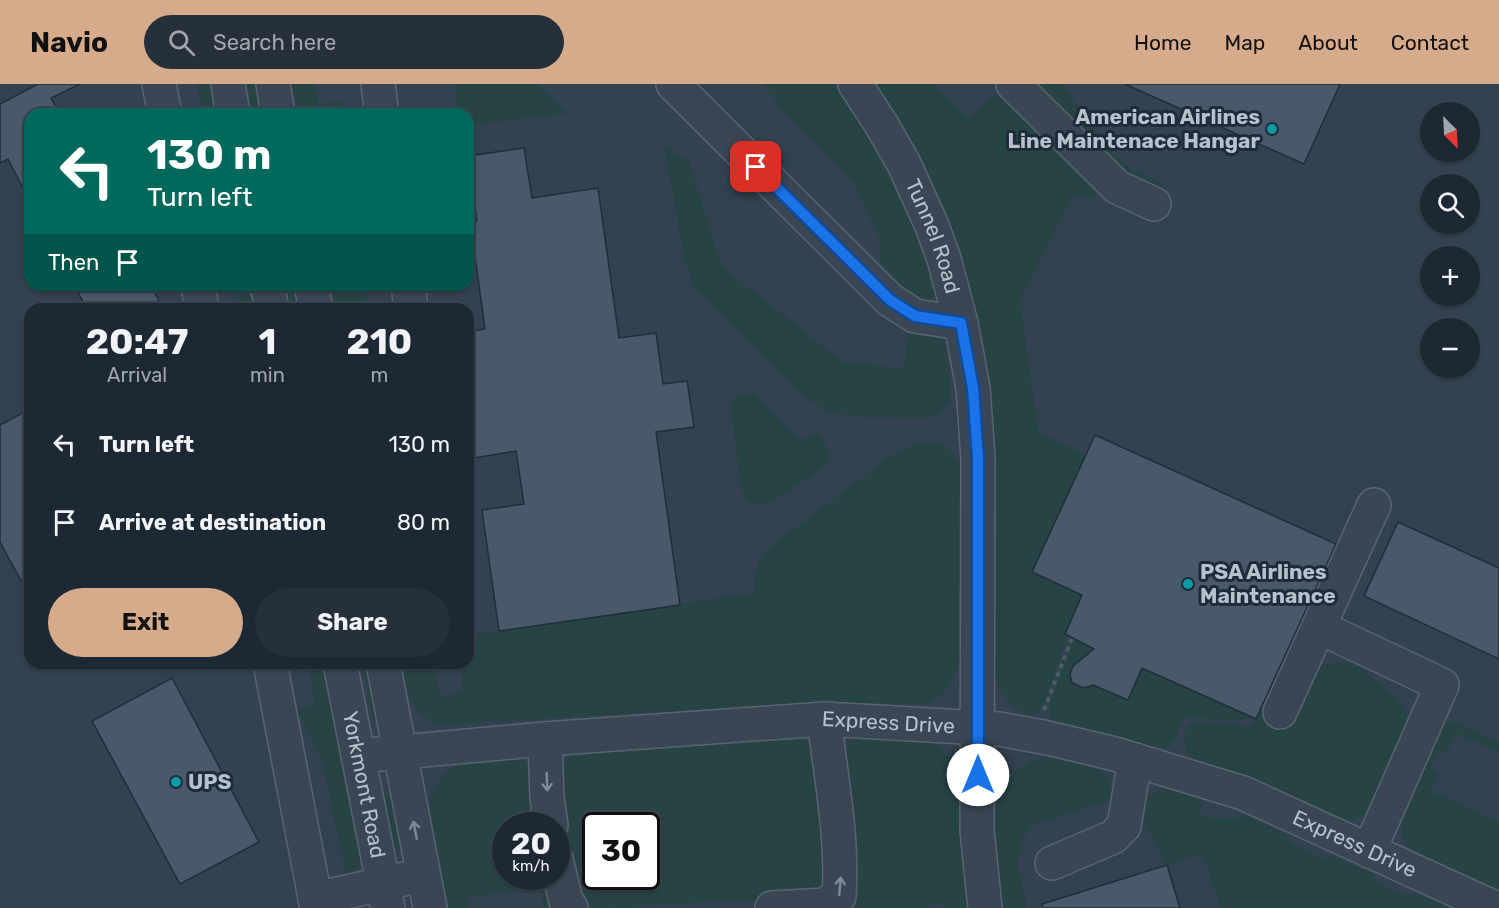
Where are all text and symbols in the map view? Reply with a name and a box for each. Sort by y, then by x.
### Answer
search box [144,15,564,69]
text: Navio [30,26,108,59]
icon: search [165,26,198,59]
text: Search here [213,29,336,56]
text: Home [1134,30,1191,55]
text: Map [1224,30,1265,55]
text: About [1298,30,1358,55]
text: Contact [1391,30,1469,55]
north arrow [1420,102,1480,162]
map controls [1420,102,1480,378]
place label: American Airlines Line Maintenace Hangar [1008,104,1260,153]
marker: American Airlines Line Maintenace Hangar [1265,122,1279,136]
text: 130 m [147,130,272,180]
icon: left [48,132,126,210]
pin [730,141,781,192]
icon: arrive [739,150,772,183]
button: search [1420,174,1480,234]
street label: Tunnel Road [900,175,966,296]
text: Turn left [147,181,252,213]
icon: arrive [111,246,144,279]
button: + [1420,246,1480,306]
text: Then [48,249,99,276]
button: − [1420,318,1480,378]
text: 20:47 [86,320,188,363]
text: 1 [259,320,276,363]
text: 210 [347,320,412,363]
text: Arrival [107,363,167,387]
text: min [250,363,285,387]
text: m [371,363,388,387]
icon: left [48,428,81,461]
text: Turn left [99,431,194,458]
text: 130 m [388,431,450,458]
icon: arrive [48,506,81,539]
text: Arrive at destination [99,509,326,536]
text: 80 m [397,509,450,536]
place label: PSA Airlines Maintenance [1200,559,1336,608]
marker: PSA Airlines Maintenance [1181,577,1195,591]
button: Exit [48,588,243,657]
button: Share [255,588,450,657]
street label: Express Drive [821,706,956,738]
street label: Yorkmont Road [338,709,391,860]
position arrow [946,743,1010,807]
place label: UPS [188,769,231,794]
one-way arrow [541,772,552,792]
marker: UPS [169,775,183,789]
street label: Express Drive [1289,804,1421,883]
speed limit sign: 30 [582,812,660,890]
one-way arrow [409,821,420,840]
text: 20 [511,826,551,862]
text: km/h [512,857,550,875]
one-way arrow [834,877,845,897]

